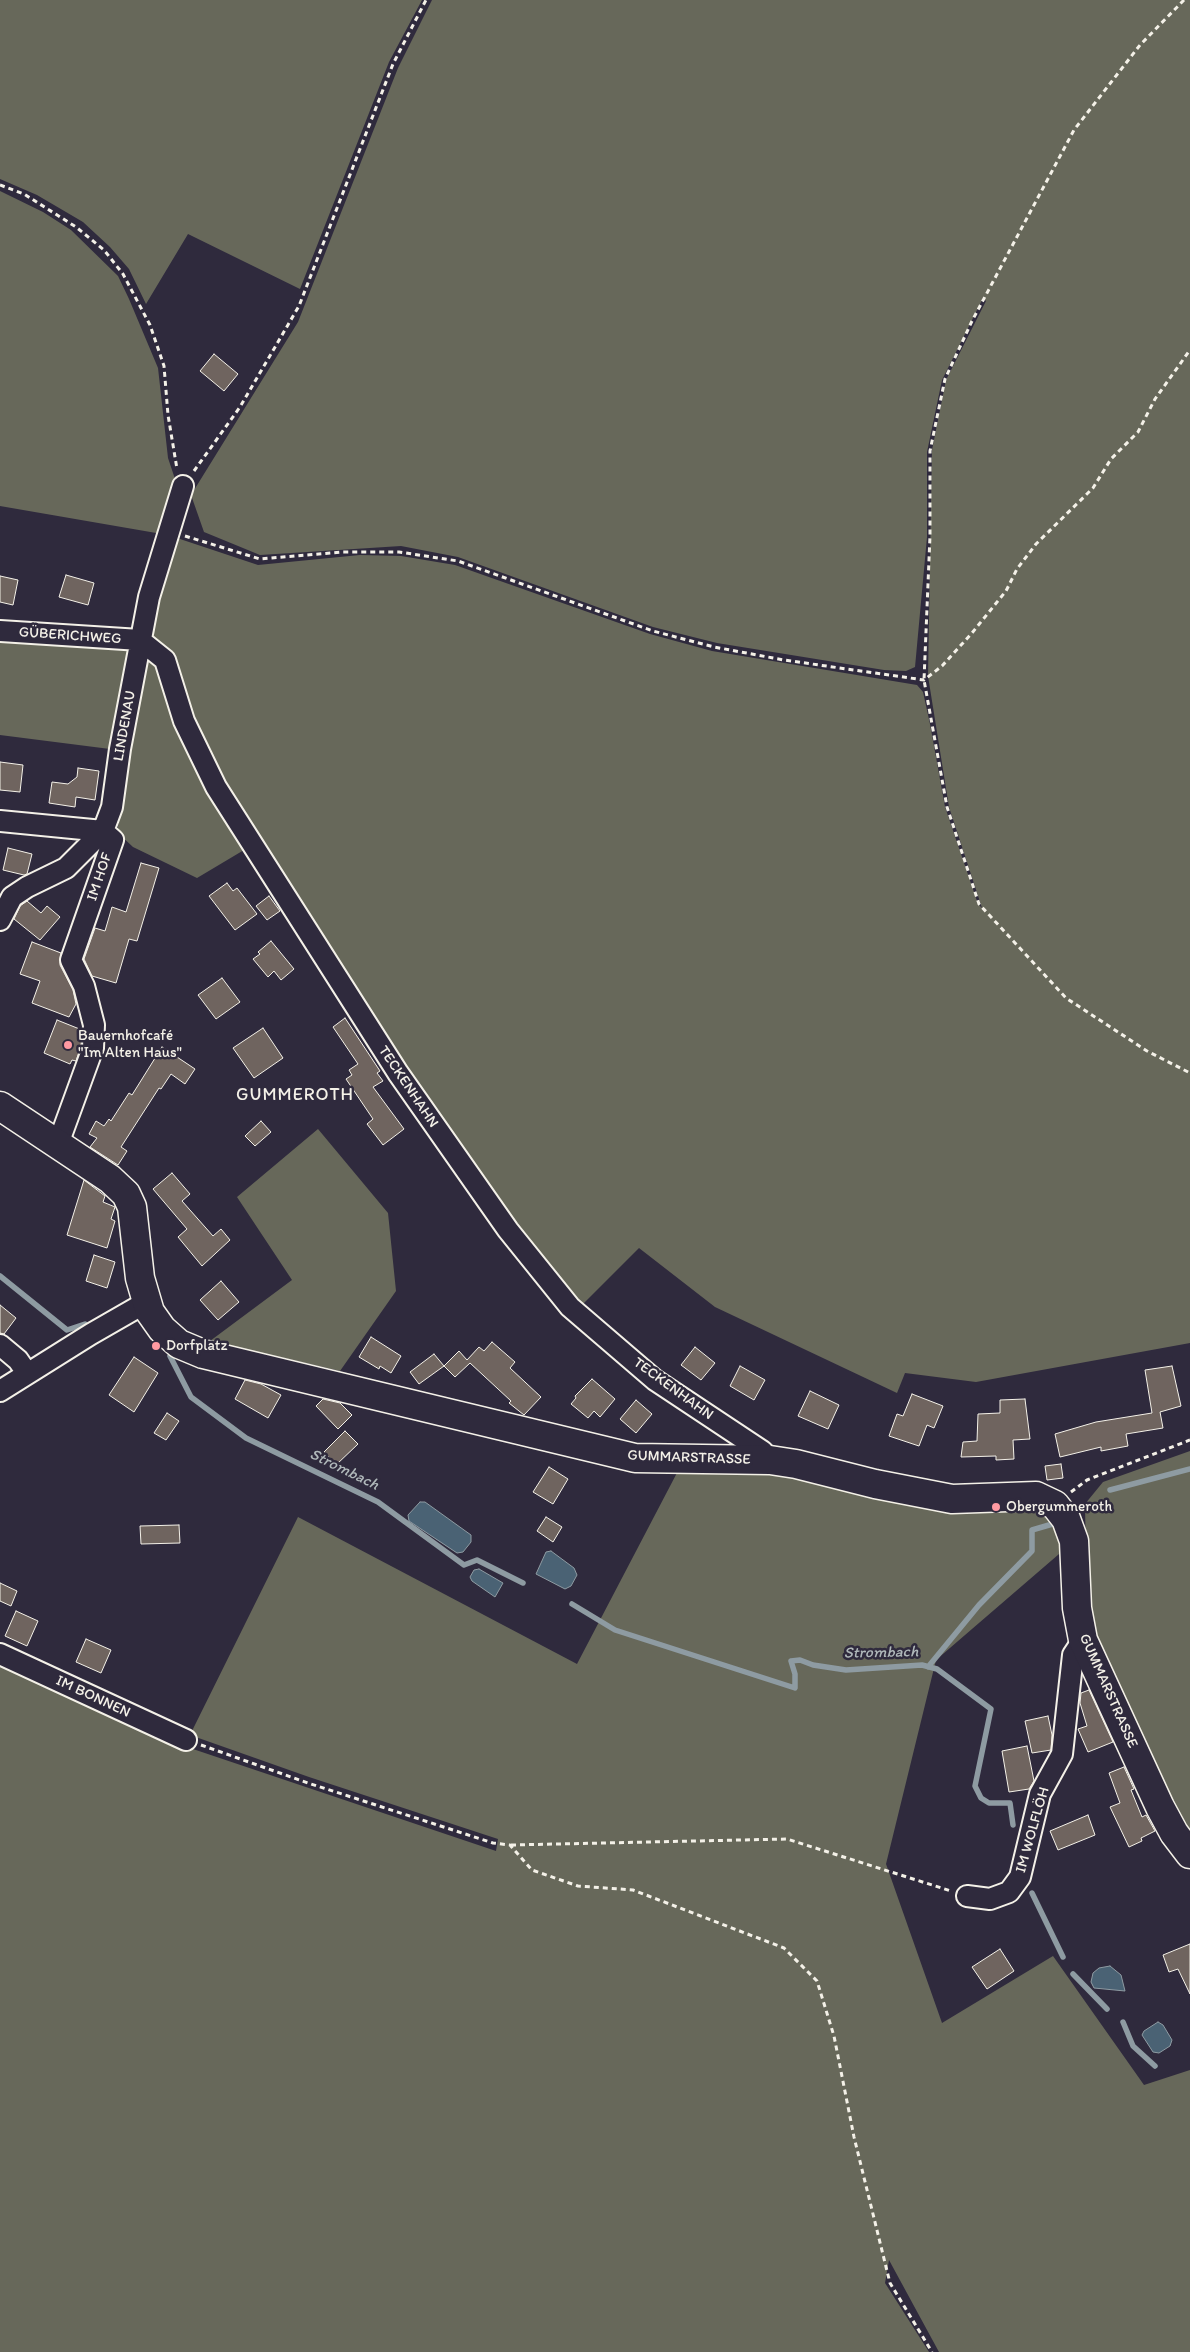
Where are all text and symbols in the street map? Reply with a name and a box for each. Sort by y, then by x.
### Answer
street label: GÜBERICHWEG [18,623,122,649]
street label: LINDENAU [110,689,140,763]
street label: IM HOF [83,851,117,903]
place label: Bauernhofcafé "Im Alten Haus" [78,1027,182,1062]
marker: Bauernhofcafé "Im Alten Haus" [62,1039,74,1051]
street label: TECKENHAHN [374,1043,442,1131]
district label: GUMMEROTH [235,1084,355,1106]
place label: Dorfplatz [166,1337,227,1355]
marker: Dorfplatz [150,1340,162,1352]
street label: TECKENHAHN [629,1354,717,1424]
water label: Strombach [306,1445,382,1495]
street label: GUMMARSTRASSE [627,1447,751,1469]
place label: Obergummeroth [1006,1498,1112,1516]
marker: Obergummeroth [990,1501,1002,1513]
street label: GUMMARSTRASSE [1075,1631,1141,1751]
water label: Strombach [843,1643,919,1663]
street label: IM BONNEN [53,1672,133,1722]
street label: IM WOLFLÖH [1012,1785,1054,1875]

